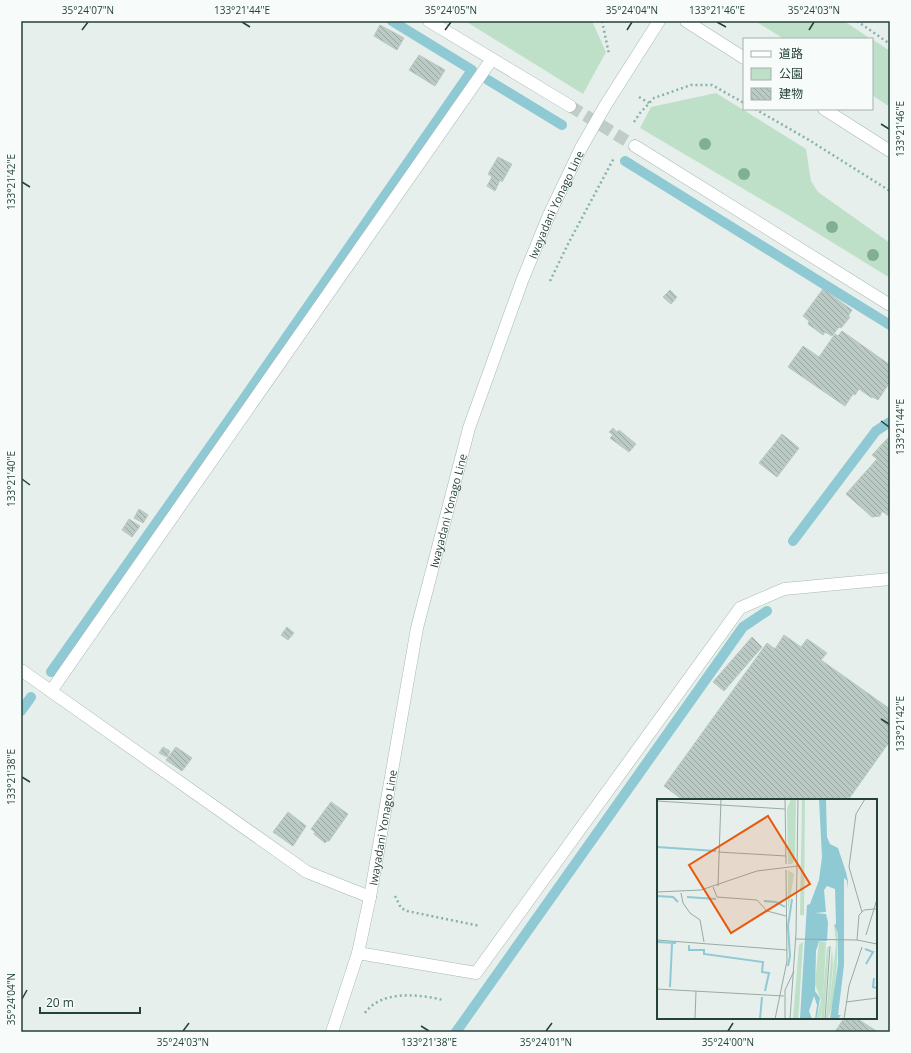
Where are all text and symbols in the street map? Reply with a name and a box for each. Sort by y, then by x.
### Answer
text: 35°24'07"N [62,3,114,17]
text: 133°21'44"E [214,3,270,17]
text: 35°24'05"N [425,3,477,17]
text: 35°24'04"N [606,3,658,17]
text: 133°21'46"E [689,3,745,17]
text: 35°24'03"N [788,3,840,17]
legend [743,38,873,110]
text: 道路 [779,45,803,62]
text: 公園 [779,65,803,82]
text: 建物 [779,85,803,102]
text: 133°21'46"E [893,101,907,157]
street label: Iwayadani Yonago Line [525,148,586,261]
text: 133°21'42"E [4,154,18,210]
text: 133°21'44"E [893,399,907,455]
text: 133°21'40"E [4,451,18,507]
street label: Iwayadani Yonago Line [426,452,470,569]
text: 133°21'42"E [893,696,907,752]
text: 133°21'38"E [4,749,18,805]
street label: Iwayadani Yonago Line [365,768,400,887]
inset map [657,799,877,1019]
text: 35°24'04"N [4,973,18,1025]
scale bar [40,989,140,1015]
text: 20 m [46,994,74,1011]
text: 35°24'03"N [157,1035,209,1049]
text: 133°21'38"E [401,1035,457,1049]
text: 35°24'01"N [520,1035,572,1049]
text: 35°24'00"N [702,1035,754,1049]

